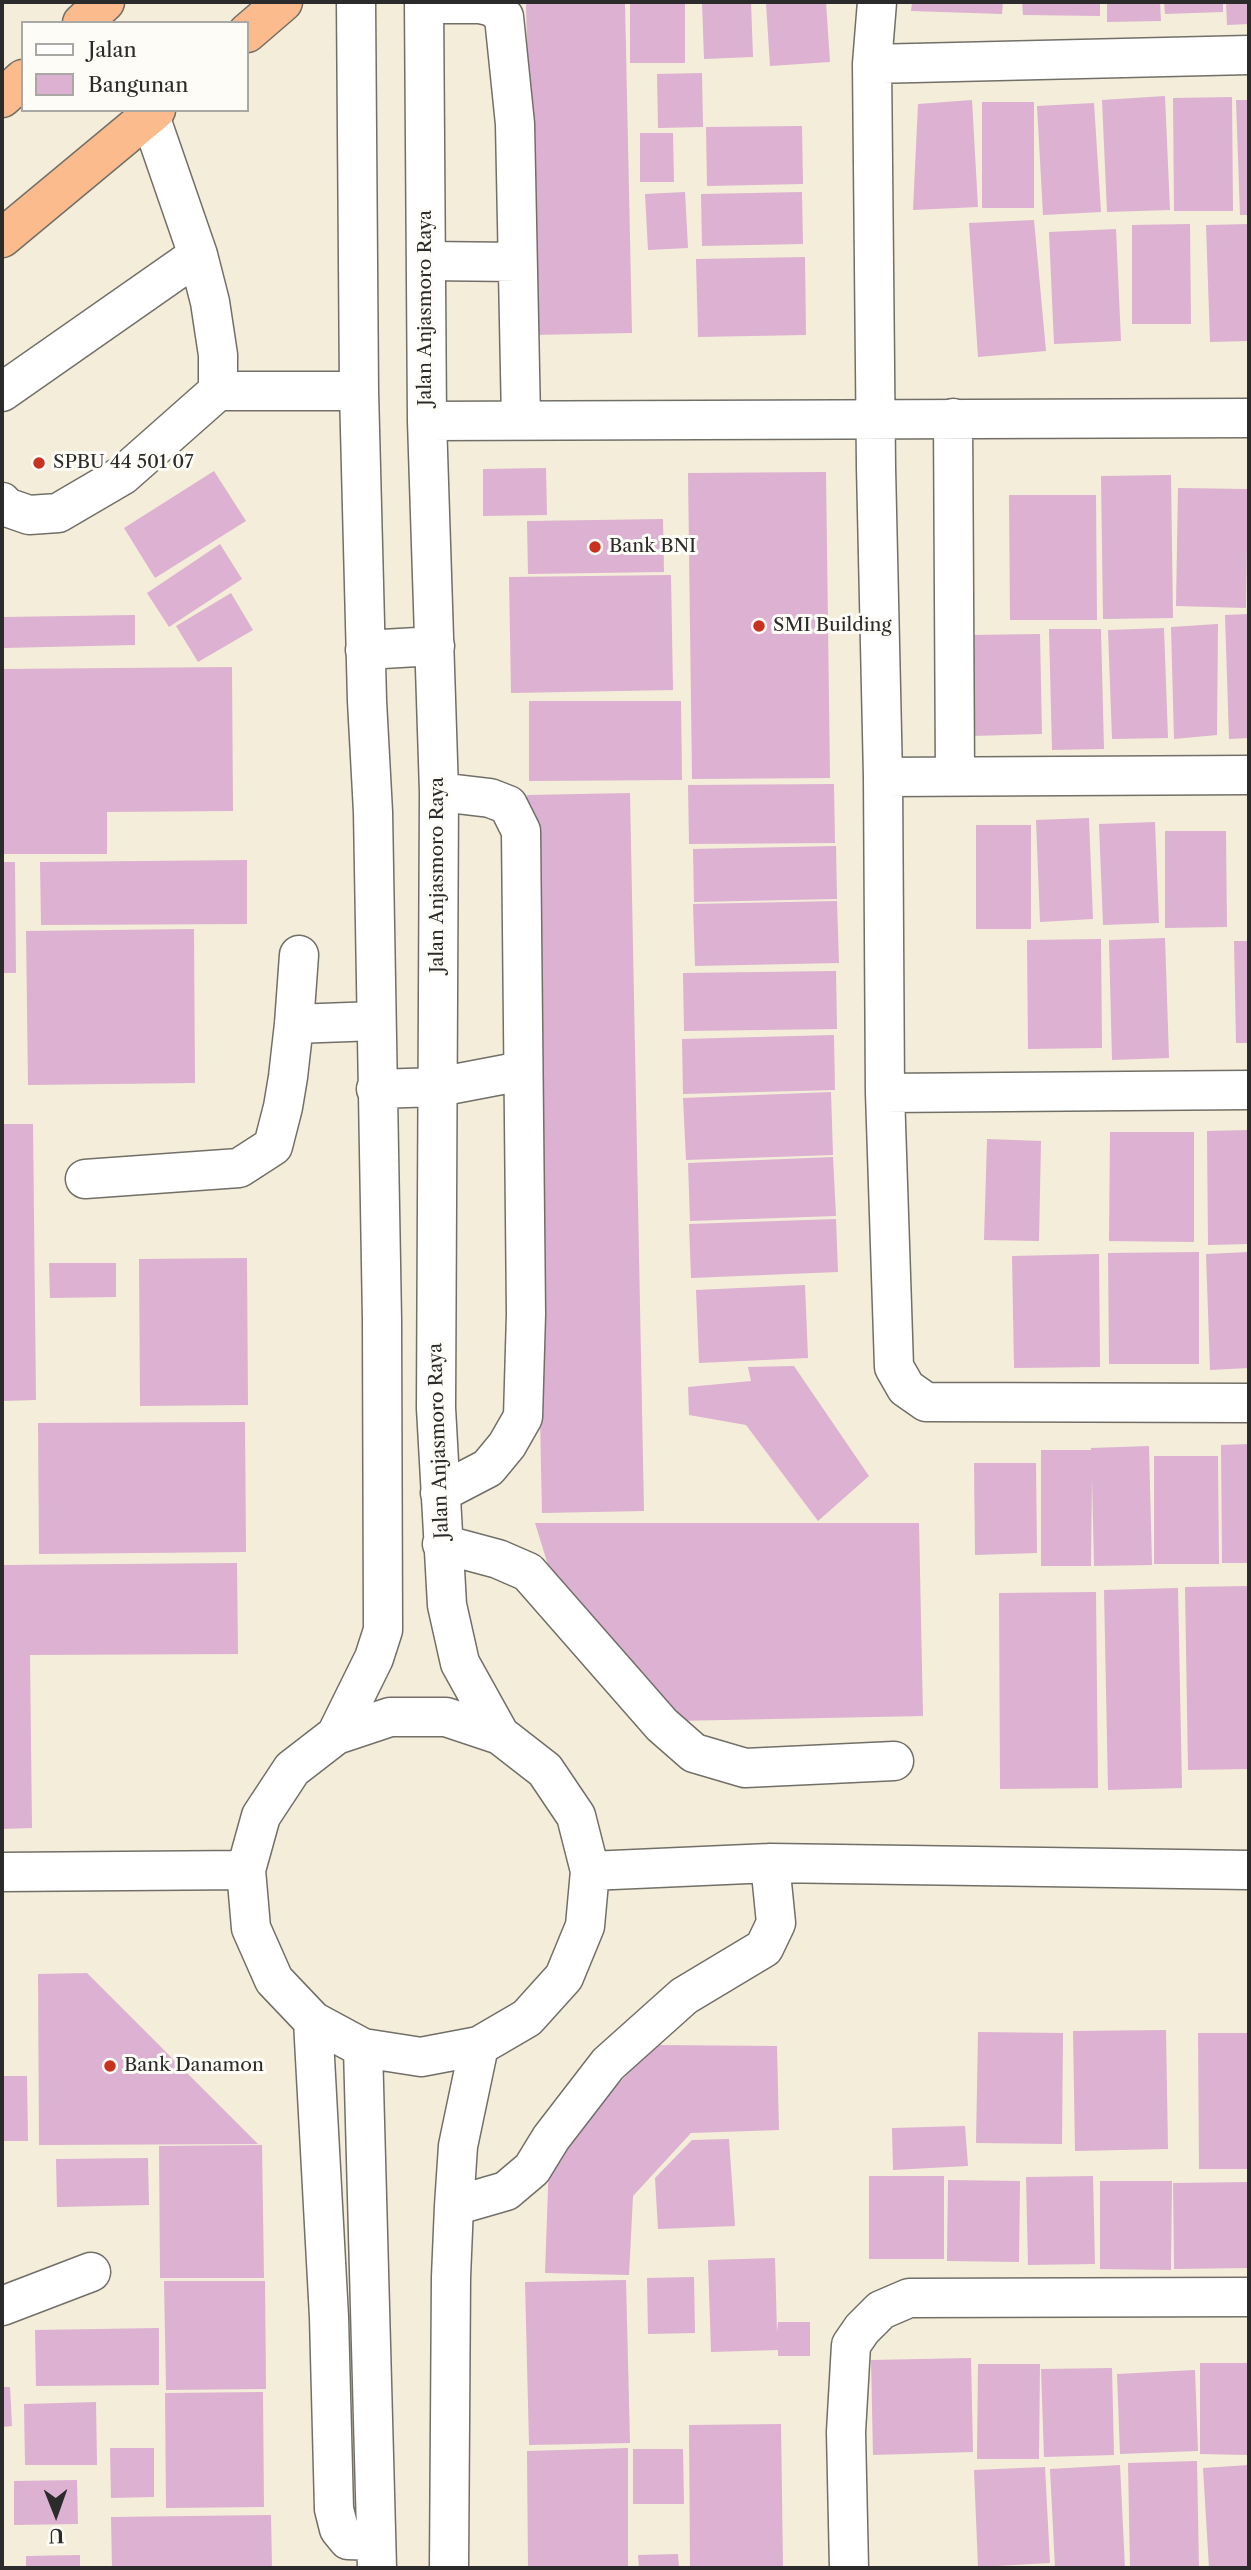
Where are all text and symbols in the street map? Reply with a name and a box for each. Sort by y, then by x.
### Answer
legend [21,21,248,112]
text: Jalan [88,37,137,62]
text: Bangunan [88,72,188,97]
street label: Jalan Anjasmoro Raya [415,210,437,406]
place label: SPBU 44 501 07 [53,452,194,474]
marker: SPBU 44 501 07 [31,455,47,471]
place label: Bank BNI [609,536,696,558]
marker: Bank BNI [587,539,603,555]
place label: SMI Building [773,615,891,637]
marker: SMI Building [751,618,767,634]
street label: Jalan Anjasmoro Raya [427,777,449,973]
street label: Jalan Anjasmoro Raya [424,1343,454,1539]
place label: Bank Danamon [124,2055,264,2077]
marker: Bank Danamon [102,2058,118,2074]
north arrow [21,2479,91,2549]
text: U [48,2524,64,2547]

